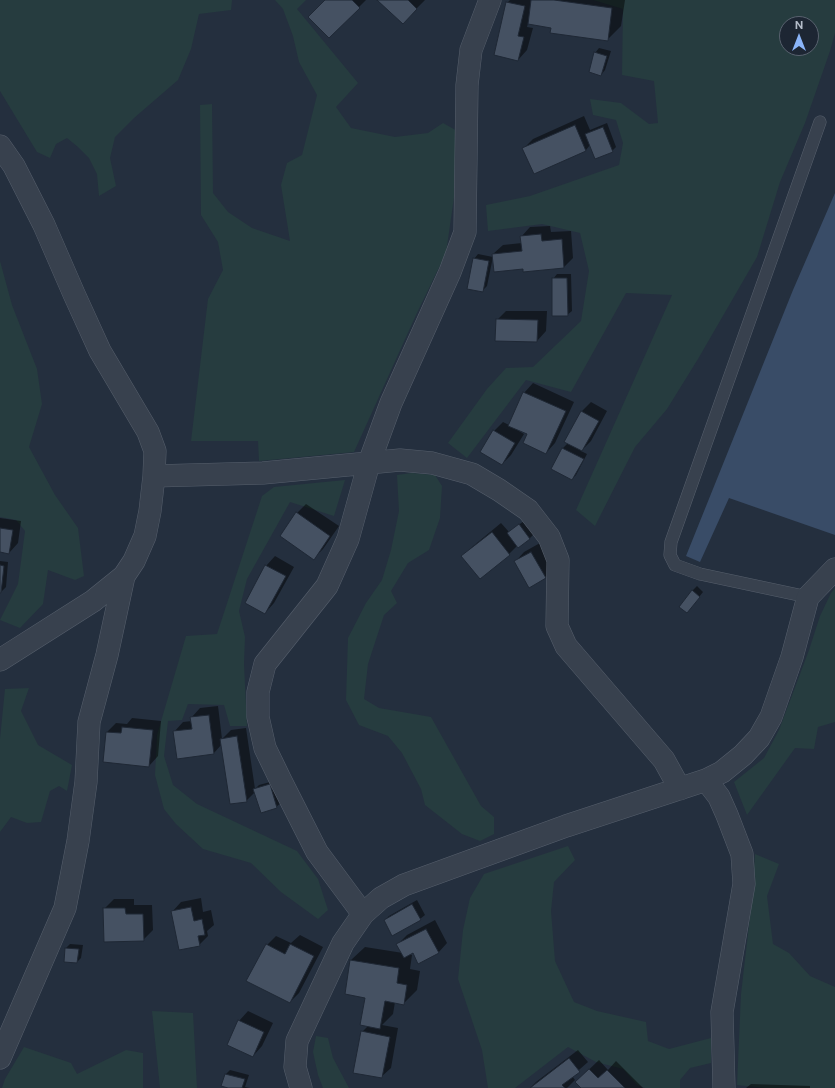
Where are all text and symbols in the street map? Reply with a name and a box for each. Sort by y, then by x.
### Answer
north arrow [779,16,819,56]
text: N [795,19,803,31]

